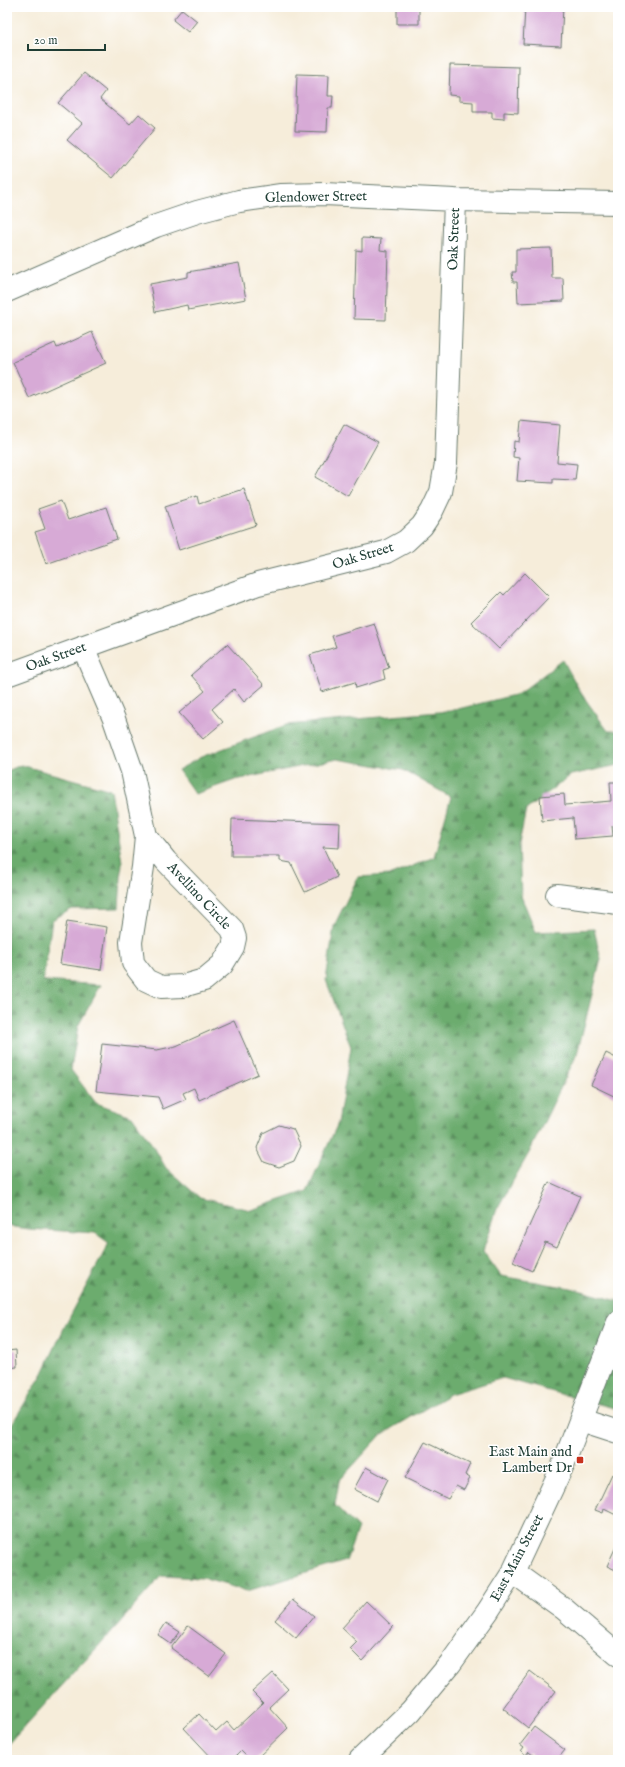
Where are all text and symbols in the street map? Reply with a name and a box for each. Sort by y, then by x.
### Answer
scale bar [28,26,105,52]
text: 20 m [34,33,57,48]
street label: Glendower Street [265,187,367,207]
street label: Oak Street [444,207,464,271]
street label: Oak Street [330,538,396,574]
street label: Oak Street [23,638,89,676]
street label: Avellino Circle [162,858,235,934]
place label: East Main and Lambert Dr [489,1443,573,1477]
marker: East Main and Lambert Dr [575,1455,585,1465]
street label: East Main Street [486,1511,548,1605]

